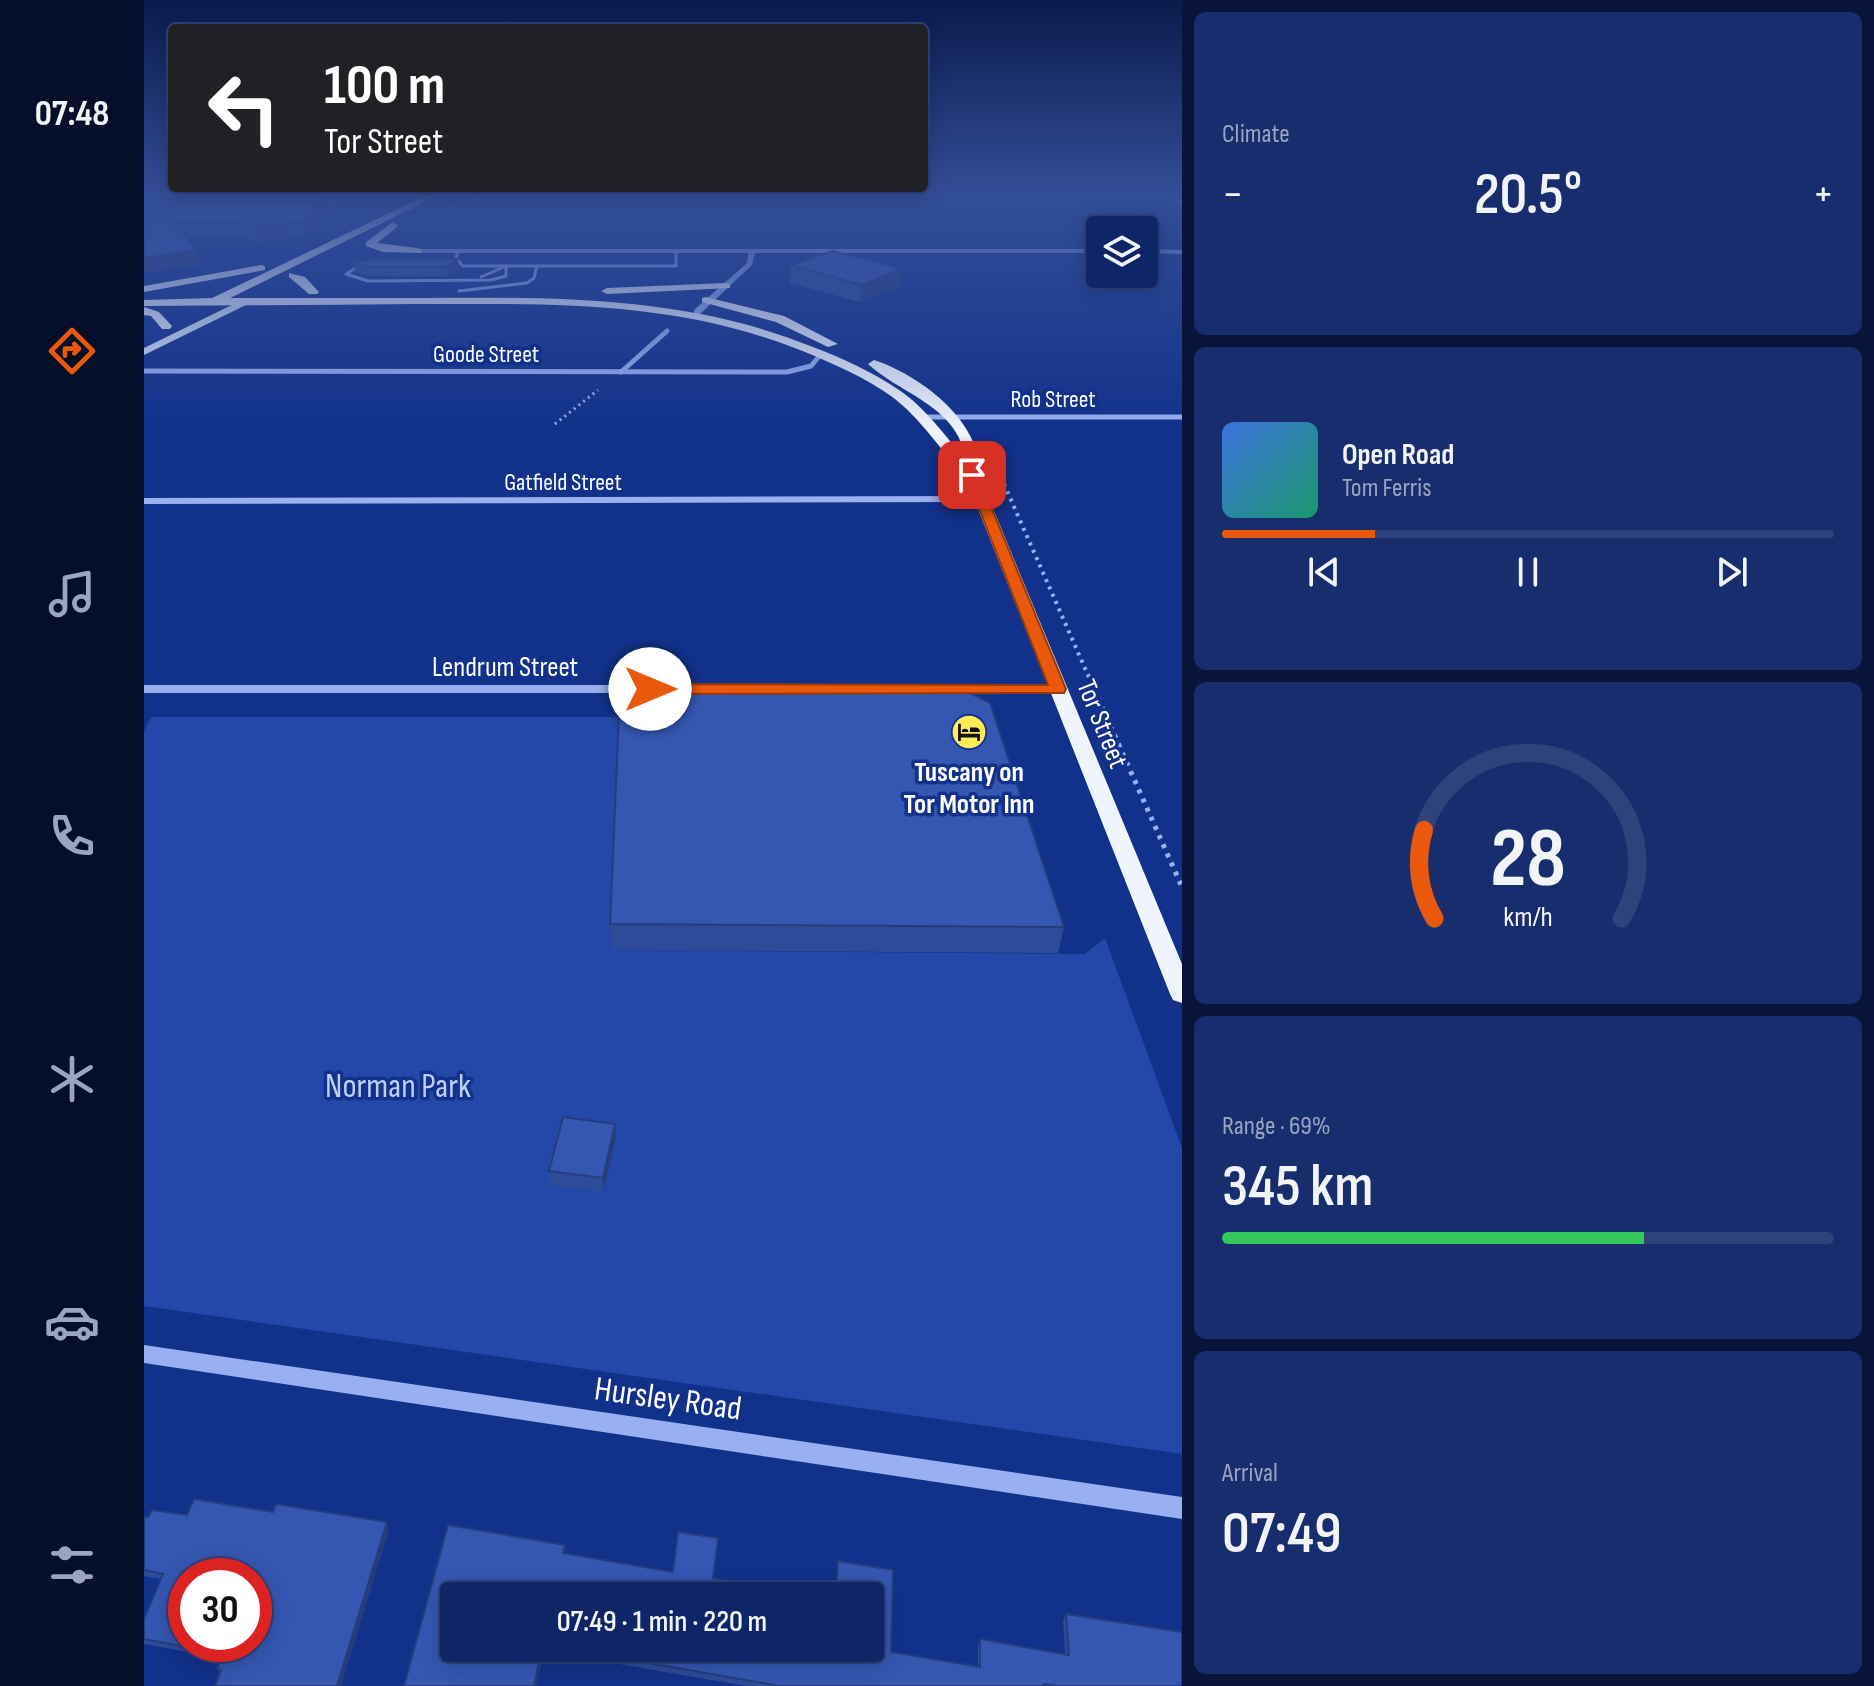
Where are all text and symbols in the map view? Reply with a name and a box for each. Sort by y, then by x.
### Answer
text: 100 m [324,53,445,120]
icon: left [192,56,296,160]
text: 07:48 [35,93,109,136]
text: Climate [1222,119,1290,150]
text: Tor Street [324,121,443,164]
text: 20.5° [1474,159,1582,231]
text: − [1222,168,1244,221]
text: + [1812,168,1834,221]
map controls [1086,216,1158,288]
button: layers [1086,216,1158,288]
icon: directions [44,323,100,379]
street label: Goode Street [433,340,539,369]
street label: Rob Street [1010,385,1096,414]
text: Open Road [1342,437,1454,473]
pin [938,441,1006,509]
icon: arrive [950,453,994,497]
street label: Gatfield Street [504,468,622,497]
text: Tom Ferris [1342,473,1432,504]
icon: previous [1302,550,1346,594]
icon: pause [1506,550,1550,594]
icon: next [1710,550,1754,594]
icon: music [44,566,100,622]
position arrow [608,647,692,731]
street label: Lendrum Street [432,651,578,684]
street label: Tor Street [1069,675,1135,773]
hotel icon: Tuscany on Tor Motor Inn [950,713,988,751]
place label: Tuscany on Tor Motor Inn [903,756,1035,821]
icon: phone [44,808,100,864]
text: 28 [1490,810,1566,910]
text: km/h [1503,900,1553,935]
icon: climate [44,1051,100,1107]
park label: Norman Park [325,1066,471,1107]
text: Range · 69% [1222,1111,1331,1142]
text: 345 km [1222,1151,1374,1223]
icon: car [44,1294,100,1350]
street label: Hursley Road [592,1368,744,1430]
text: Arrival [1222,1458,1278,1489]
text: 07:49 [1222,1498,1342,1570]
icon: filters [44,1537,100,1593]
speed limit sign: 30 [168,1558,272,1662]
text: 07:49 · 1 min · 220 m [557,1604,767,1640]

